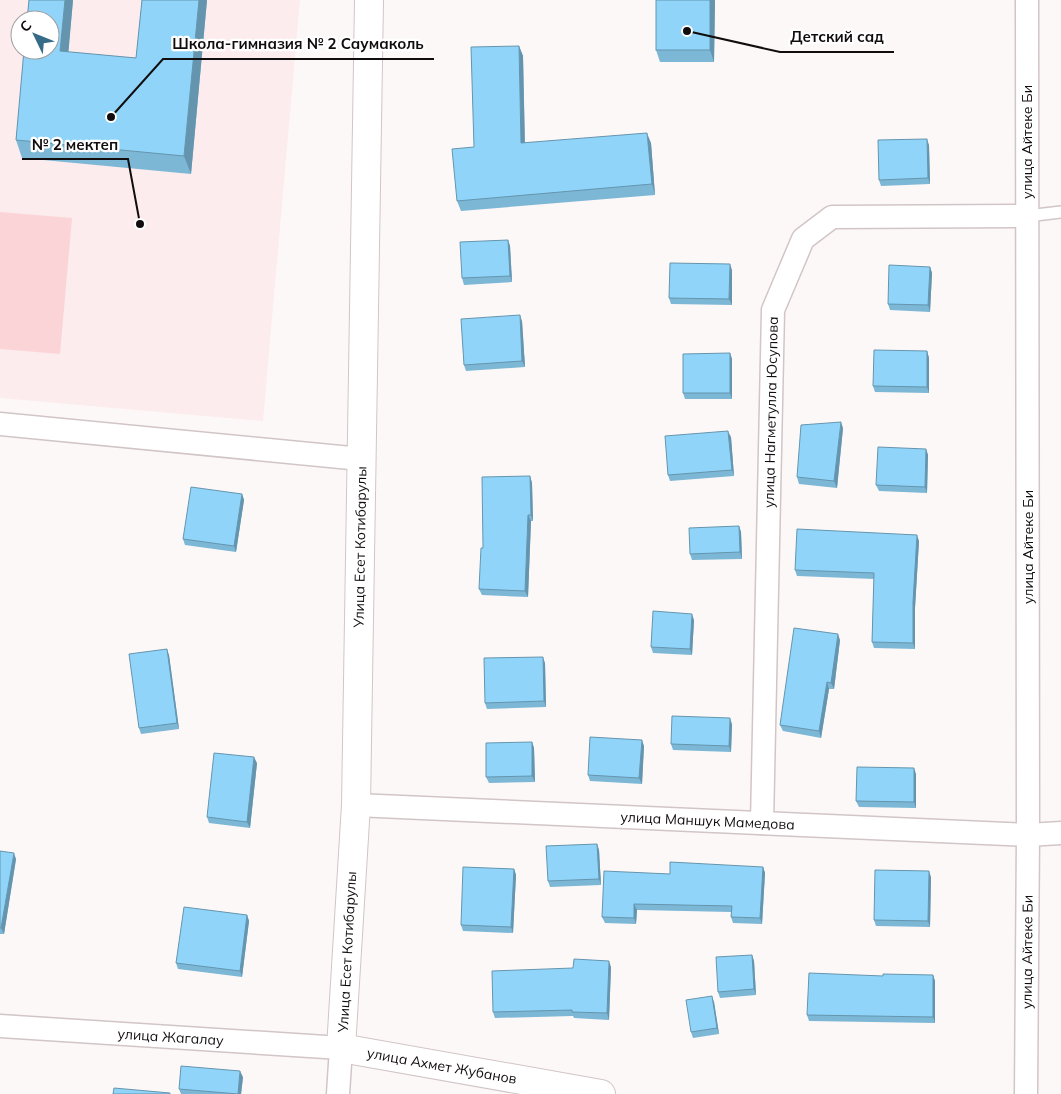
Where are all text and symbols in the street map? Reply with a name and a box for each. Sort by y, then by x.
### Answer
north arrow [10,10,60,60]
text: С [16,16,35,36]
callout: Детский сад [780,22,894,52]
text: Детский сад [790,27,884,46]
callout: Школа-гимназия № 2 Саумаколь [163,29,434,59]
text: Школа-гимназия № 2 Саумаколь [172,34,424,53]
street label: улица Айтеке Би [1018,85,1036,199]
callout: № 2 мектеп [22,129,128,159]
text: № 2 мектеп [32,135,118,154]
street label: улица Нагметулла Юсупова [760,316,782,508]
street label: Улица Есет Котибарулы [350,466,370,629]
street label: улица Айтеке Би [1019,490,1037,604]
street label: улица Маншук Мамедова [620,808,795,834]
street label: Улица Есет Котибарулы [334,871,360,1034]
street label: улица Айтеке Би [1018,895,1037,1009]
street label: улица Жагалау [117,1025,225,1049]
street label: улица Ахмет Жубанов [366,1044,518,1088]

